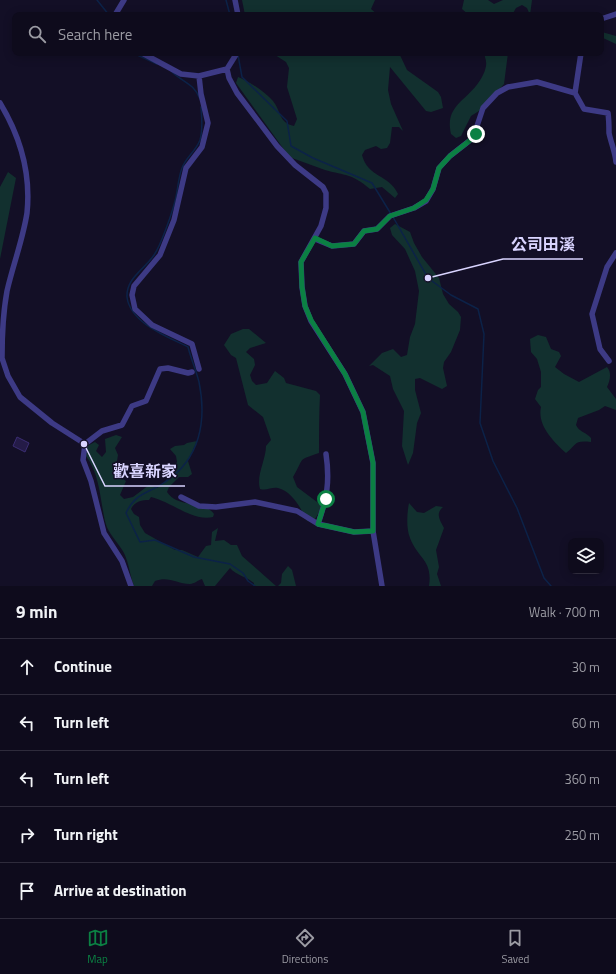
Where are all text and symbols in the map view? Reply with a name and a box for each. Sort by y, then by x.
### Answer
search box [12,12,604,56]
icon: search [26,23,48,45]
text: Search here [58,23,132,46]
route end [467,125,485,143]
callout: 公司田溪 [503,231,583,259]
text: 公司田溪 [511,232,575,256]
callout: 歡喜新家 [105,458,185,486]
text: 歡喜新家 [113,459,177,483]
route start [317,490,335,508]
map controls [568,538,604,574]
button: layers [568,538,604,574]
text: 9 min [16,599,57,625]
text: Walk · 700 m [529,602,600,622]
text: Continue [54,655,112,678]
icon: ahead [16,656,38,678]
text: 30 m [572,657,600,677]
text: Turn left [54,711,109,734]
icon: left [16,712,38,734]
text: 60 m [572,713,600,733]
text: Turn left [54,767,109,790]
icon: left [16,768,38,790]
text: 360 m [564,769,600,789]
text: Turn right [54,823,118,846]
icon: right [16,824,38,846]
text: 250 m [564,825,600,845]
text: Arrive at destination [54,879,187,902]
icon: arrive [16,880,38,902]
tab: Map [87,927,109,967]
tab: Directions [282,927,328,967]
tab: Saved [501,927,529,967]

